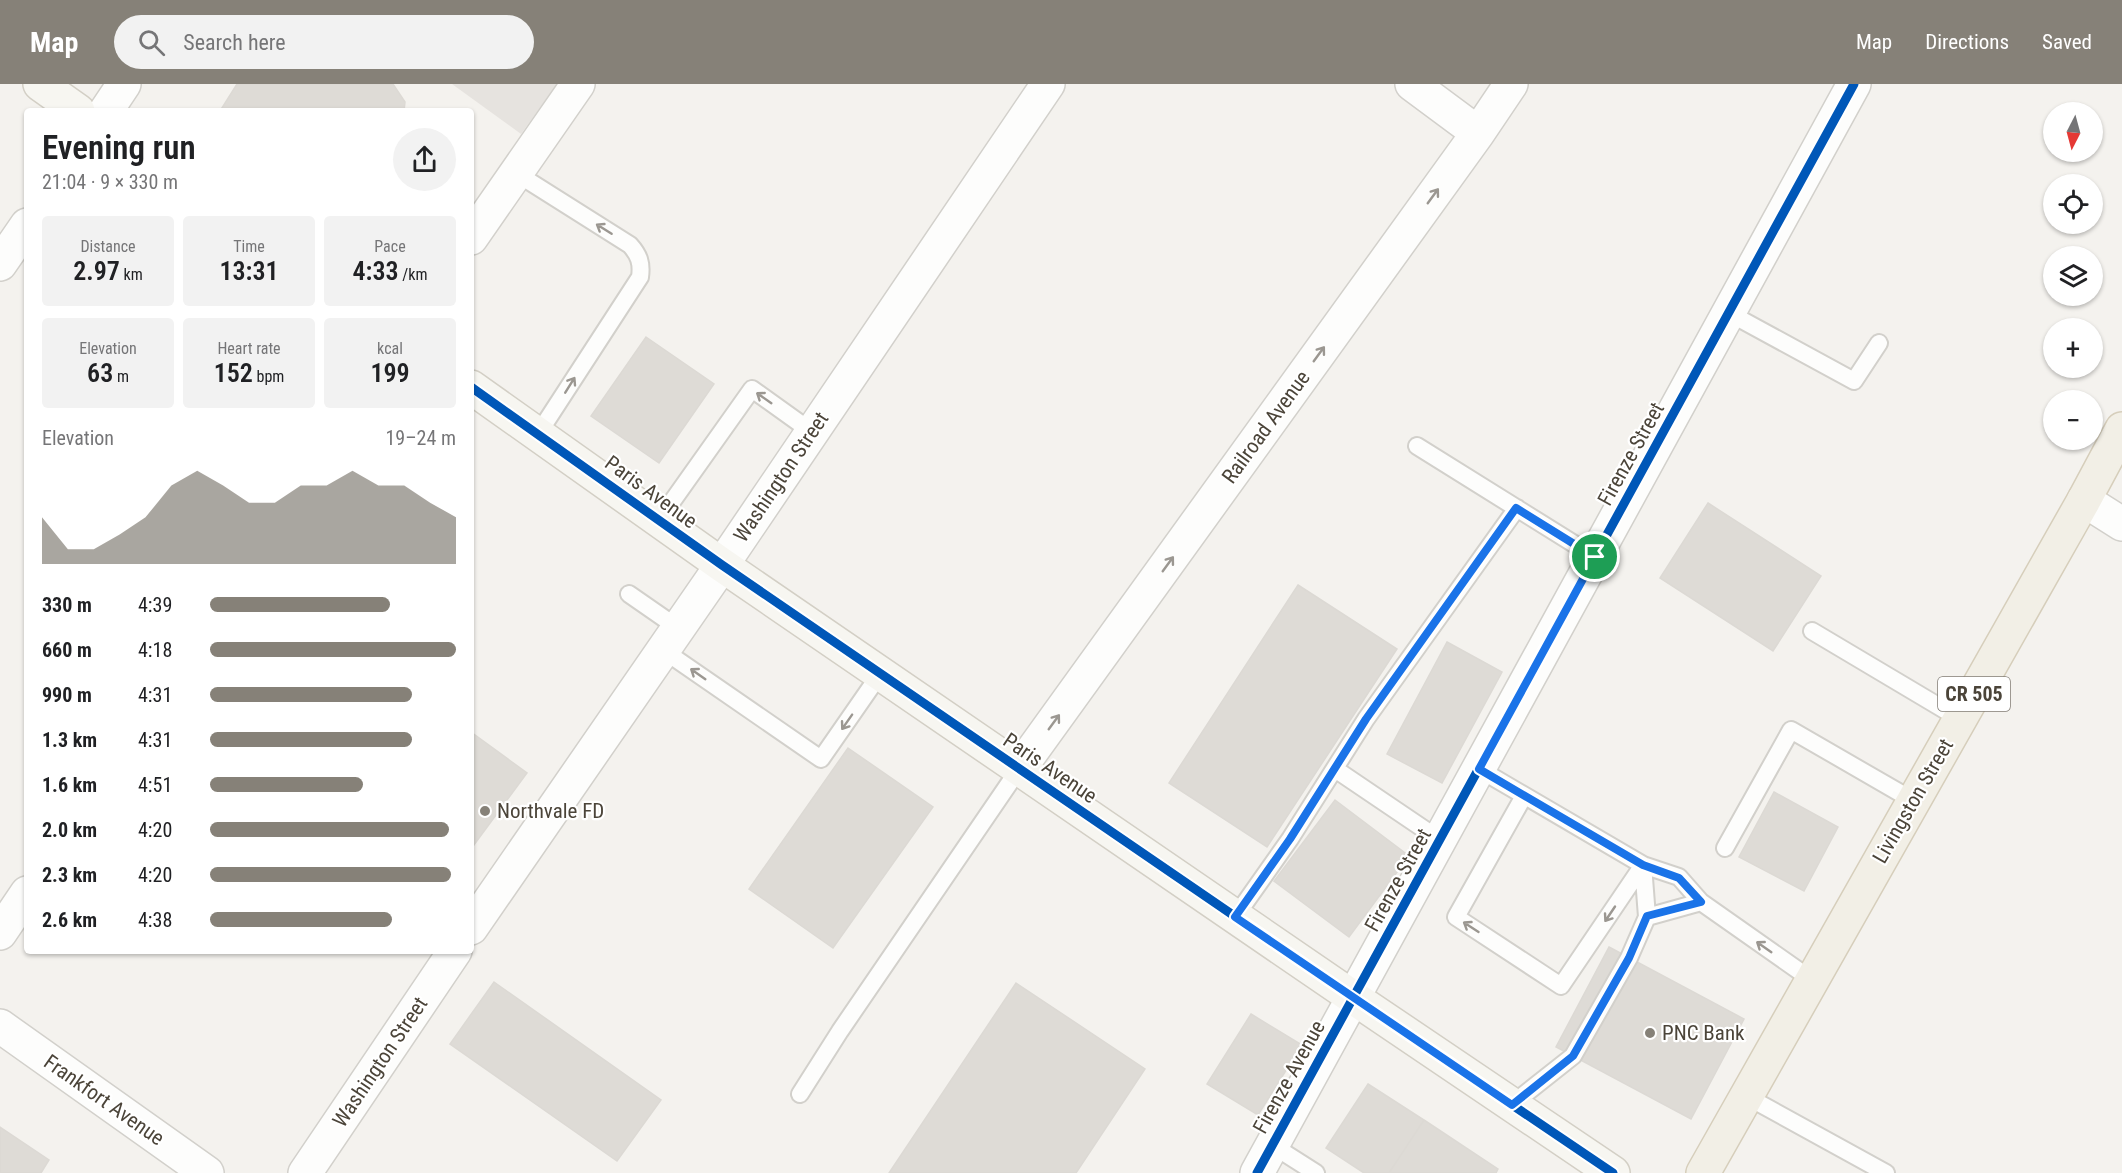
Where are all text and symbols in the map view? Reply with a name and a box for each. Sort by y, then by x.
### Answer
search box [114,15,534,69]
text: Map [30,26,78,59]
icon: search [135,26,168,59]
text: Search here [183,30,286,55]
text: Map [1856,30,1892,54]
text: Directions [1925,30,2009,54]
text: Saved [2042,30,2092,54]
north arrow [2043,102,2103,162]
map controls [2043,102,2103,450]
text: Evening run [42,128,196,167]
button: share [393,128,456,191]
text: 21:04 · 9 × 330 m [42,170,178,194]
button: locate [2043,174,2103,234]
one-way arrow [1427,189,1439,205]
one-way arrow [596,222,613,234]
text: Distance [80,237,136,256]
text: Time [233,237,265,256]
text: Pace [374,237,406,256]
button: layers [2043,246,2103,306]
text: 2.97 [73,256,120,286]
text: 13:31 [219,256,279,286]
text: 4:33 [353,256,399,286]
text: km [120,265,143,284]
text: /km [399,265,427,284]
button: + [2043,318,2103,378]
text: Elevation [79,339,137,358]
text: Heart rate [217,339,281,358]
text: kcal [377,339,403,358]
one-way arrow [1312,347,1325,363]
text: 63 [87,358,113,388]
text: 152 [214,358,253,388]
text: 199 [370,358,410,388]
street label: Railroad Avenue [1217,366,1315,488]
text: m [113,367,129,386]
text: bpm [253,367,284,386]
one-way arrow [564,377,576,394]
button: − [2043,390,2103,450]
one-way arrow [757,392,773,404]
street label: Firenze Street [1593,398,1669,510]
street label: Washington Street [729,407,833,547]
text: Elevation [42,426,114,450]
text: 19–24 m [385,426,456,450]
street label: Paris Avenue [600,451,702,533]
pin [1569,531,1620,582]
icon: arrive [1578,540,1611,573]
one-way arrow [1161,556,1174,572]
text: 330 m [42,593,92,617]
text: 4:39 [138,593,172,617]
text: 660 m [42,638,92,662]
text: 4:18 [138,638,172,662]
one-way arrow [690,668,707,680]
road number: CR 505 [1938,677,2010,711]
text: 990 m [42,683,92,707]
text: 4:31 [138,683,172,707]
one-way arrow [841,713,853,729]
one-way arrow [1047,714,1060,730]
text: 1.3 km [42,728,97,752]
text: 4:31 [138,728,172,752]
street label: Paris Avenue [999,728,1101,808]
street label: Livingston Street [1868,735,1958,867]
text: 1.6 km [42,773,97,797]
text: 4:51 [138,773,172,797]
place label: Northvale FD [497,799,604,823]
marker: Northvale FD [478,804,492,818]
text: 2.0 km [42,818,97,842]
text: 4:20 [138,818,172,842]
street label: Firenze Street [1360,824,1436,936]
text: 2.3 km [42,863,97,887]
text: 4:20 [138,863,172,887]
one-way arrow [1604,905,1616,921]
text: 2.6 km [42,908,97,932]
text: 4:38 [138,908,172,932]
one-way arrow [1463,921,1479,933]
one-way arrow [1757,940,1773,953]
street label: Washington Street [328,992,432,1132]
street label: Firenze Avenue [1248,1016,1330,1138]
place label: PNC Bank [1662,1021,1745,1045]
marker: PNC Bank [1643,1026,1657,1040]
street label: Frankfort Avenue [39,1050,169,1150]

